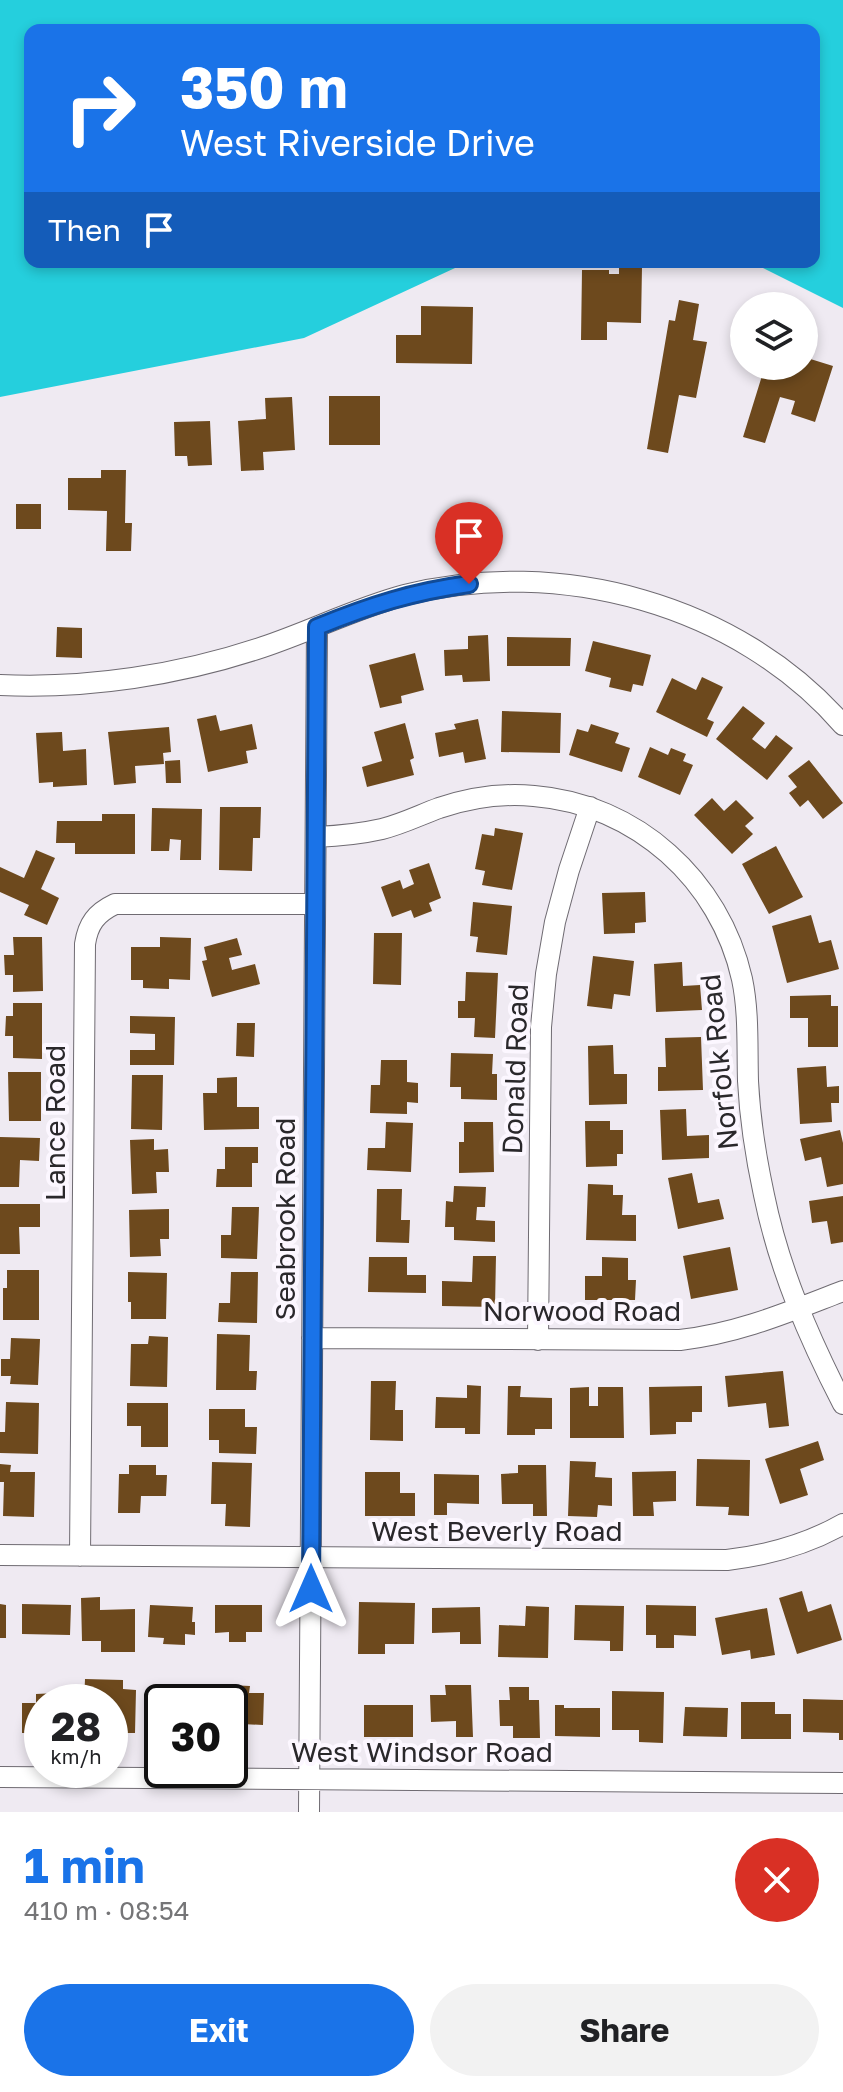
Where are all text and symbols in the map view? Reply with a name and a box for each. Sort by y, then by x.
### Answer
text: 350 m [180,53,348,120]
icon: right [48,56,152,160]
text: West Riverside Drive [180,121,535,164]
icon: arrive [137,208,181,252]
text: Then [48,212,121,248]
map controls [730,292,818,380]
button: layers [730,292,818,380]
pin [435,502,503,584]
icon: arrive [447,514,491,558]
street label: Norfolk Road [693,972,744,1152]
street label: Donald Road [495,983,534,1155]
street label: Lance Road [38,1045,71,1201]
street label: Seabrook Road [268,1118,301,1320]
street label: Norwood Road [483,1294,681,1327]
street label: West Beverly Road [371,1514,623,1547]
position arrow [269,1547,353,1631]
speed limit sign: 30 [144,1684,248,1788]
text: 28 [51,1702,101,1750]
street label: West Windsor Road [291,1735,553,1768]
text: km/h [51,1744,101,1768]
text: 1 min [24,1836,145,1894]
button: close [735,1838,819,1922]
text: 410 m · 08:54 [24,1895,190,1926]
button: Exit [24,1984,414,2076]
button: Share [430,1984,819,2076]

